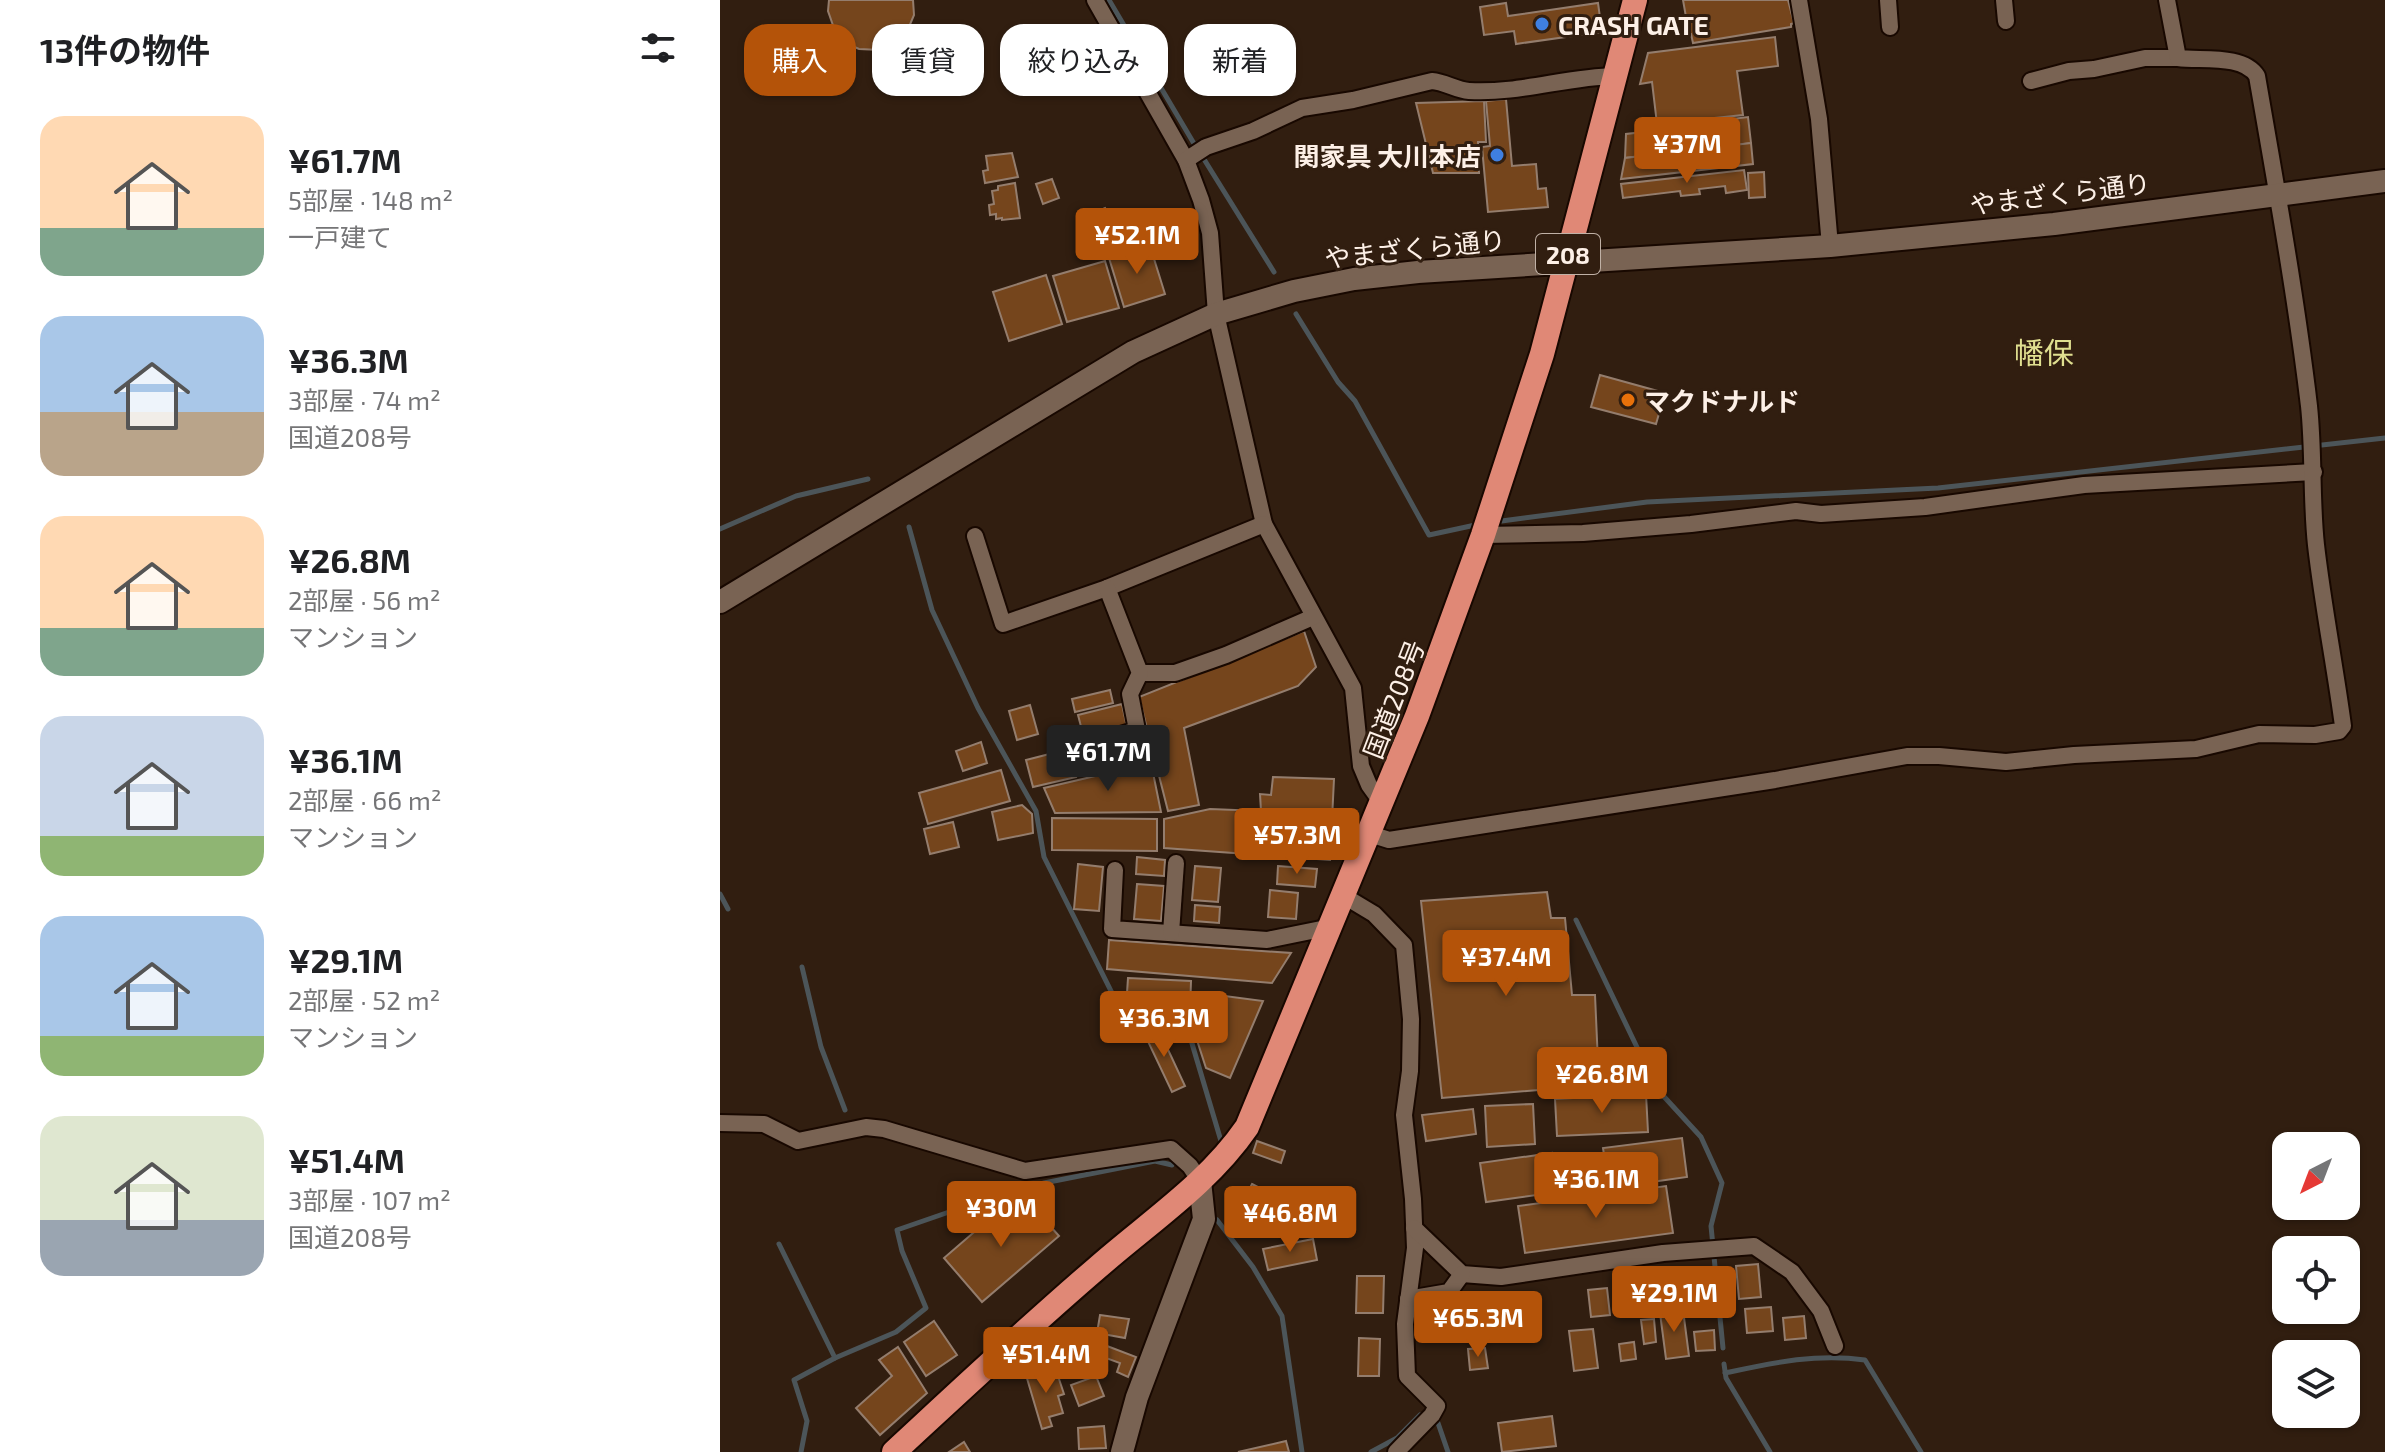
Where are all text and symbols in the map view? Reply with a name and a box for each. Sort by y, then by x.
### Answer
place label: CRASH GATE [1558,9,1709,40]
marker: CRASH GATE [1533,15,1551,33]
chip: 購入 [744,24,856,96]
chip: 賃貸 [872,24,984,96]
chip: 絞り込み [1000,24,1168,96]
chip: 新着 [1184,24,1296,96]
icon: filters [636,26,680,70]
text: 13件の物件 [40,29,210,70]
pin: ¥37M [1640,117,1734,185]
text: ¥37M [1652,127,1722,158]
text: ¥61.7M [288,139,402,180]
place label: 関家具 大川本店 [1293,140,1481,171]
marker: 関家具 大川本店 [1488,146,1506,164]
icon: home [104,148,200,244]
street label: やまざくら通り [1968,167,2152,219]
text: 5部屋 · 148 m² [288,184,453,215]
pin: ¥52.1M [1072,208,1202,276]
text: ¥52.1M [1094,218,1180,249]
text: 一戸建て [288,221,392,252]
street label: やまざくら通り [1323,223,1507,273]
road number: 208 [1536,234,1600,274]
district label: 幡保 [2014,334,2074,370]
text: ¥36.3M [288,339,409,380]
icon: home [104,348,200,444]
text: 3部屋 · 74 m² [288,384,441,415]
place label: マクドナルド [1644,385,1800,416]
marker: マクドナルド [1619,391,1637,409]
text: 国道208号 [288,421,412,452]
text: ¥26.8M [288,539,411,580]
icon: home [104,548,200,644]
text: 2部屋 · 56 m² [288,584,441,615]
text: マンション [288,621,418,652]
street label: 国道208号 [1356,636,1430,762]
pin: ¥61.7M [1043,725,1173,793]
text: ¥61.7M [1065,735,1151,766]
text: ¥36.1M [288,739,403,780]
icon: home [104,748,200,844]
text: 2部屋 · 66 m² [288,784,441,815]
pin: ¥57.3M [1232,808,1362,876]
text: ¥57.3M [1252,818,1342,849]
text: マンション [288,821,418,852]
pin: ¥37.4M [1441,930,1571,998]
text: ¥29.1M [288,939,403,980]
text: ¥37.4M [1460,940,1552,971]
icon: home [104,948,200,1044]
text: 2部屋 · 52 m² [288,984,440,1015]
pin: ¥36.3M [1099,991,1229,1059]
text: ¥36.3M [1118,1001,1210,1032]
text: マンション [288,1021,418,1052]
pin: ¥26.8M [1537,1047,1667,1115]
text: ¥26.8M [1555,1057,1649,1088]
north arrow [2272,1132,2360,1220]
map controls [2272,1132,2360,1428]
text: ¥51.4M [288,1139,405,1180]
icon: home [104,1148,200,1244]
pin: ¥36.1M [1531,1152,1661,1220]
text: ¥36.1M [1552,1162,1640,1193]
pin: ¥30M [954,1181,1048,1249]
text: 3部屋 · 107 m² [288,1184,451,1215]
pin: ¥46.8M [1225,1186,1355,1254]
text: ¥30M [965,1191,1037,1222]
text: ¥46.8M [1242,1196,1338,1227]
text: 国道208号 [288,1221,412,1252]
button: locate [2272,1236,2360,1324]
pin: ¥29.1M [1609,1266,1739,1334]
text: ¥29.1M [1630,1276,1718,1307]
pin: ¥65.3M [1413,1291,1543,1359]
text: ¥65.3M [1432,1301,1524,1332]
pin: ¥51.4M [981,1327,1111,1395]
text: ¥51.4M [1001,1337,1091,1368]
button: layers [2272,1340,2360,1428]

